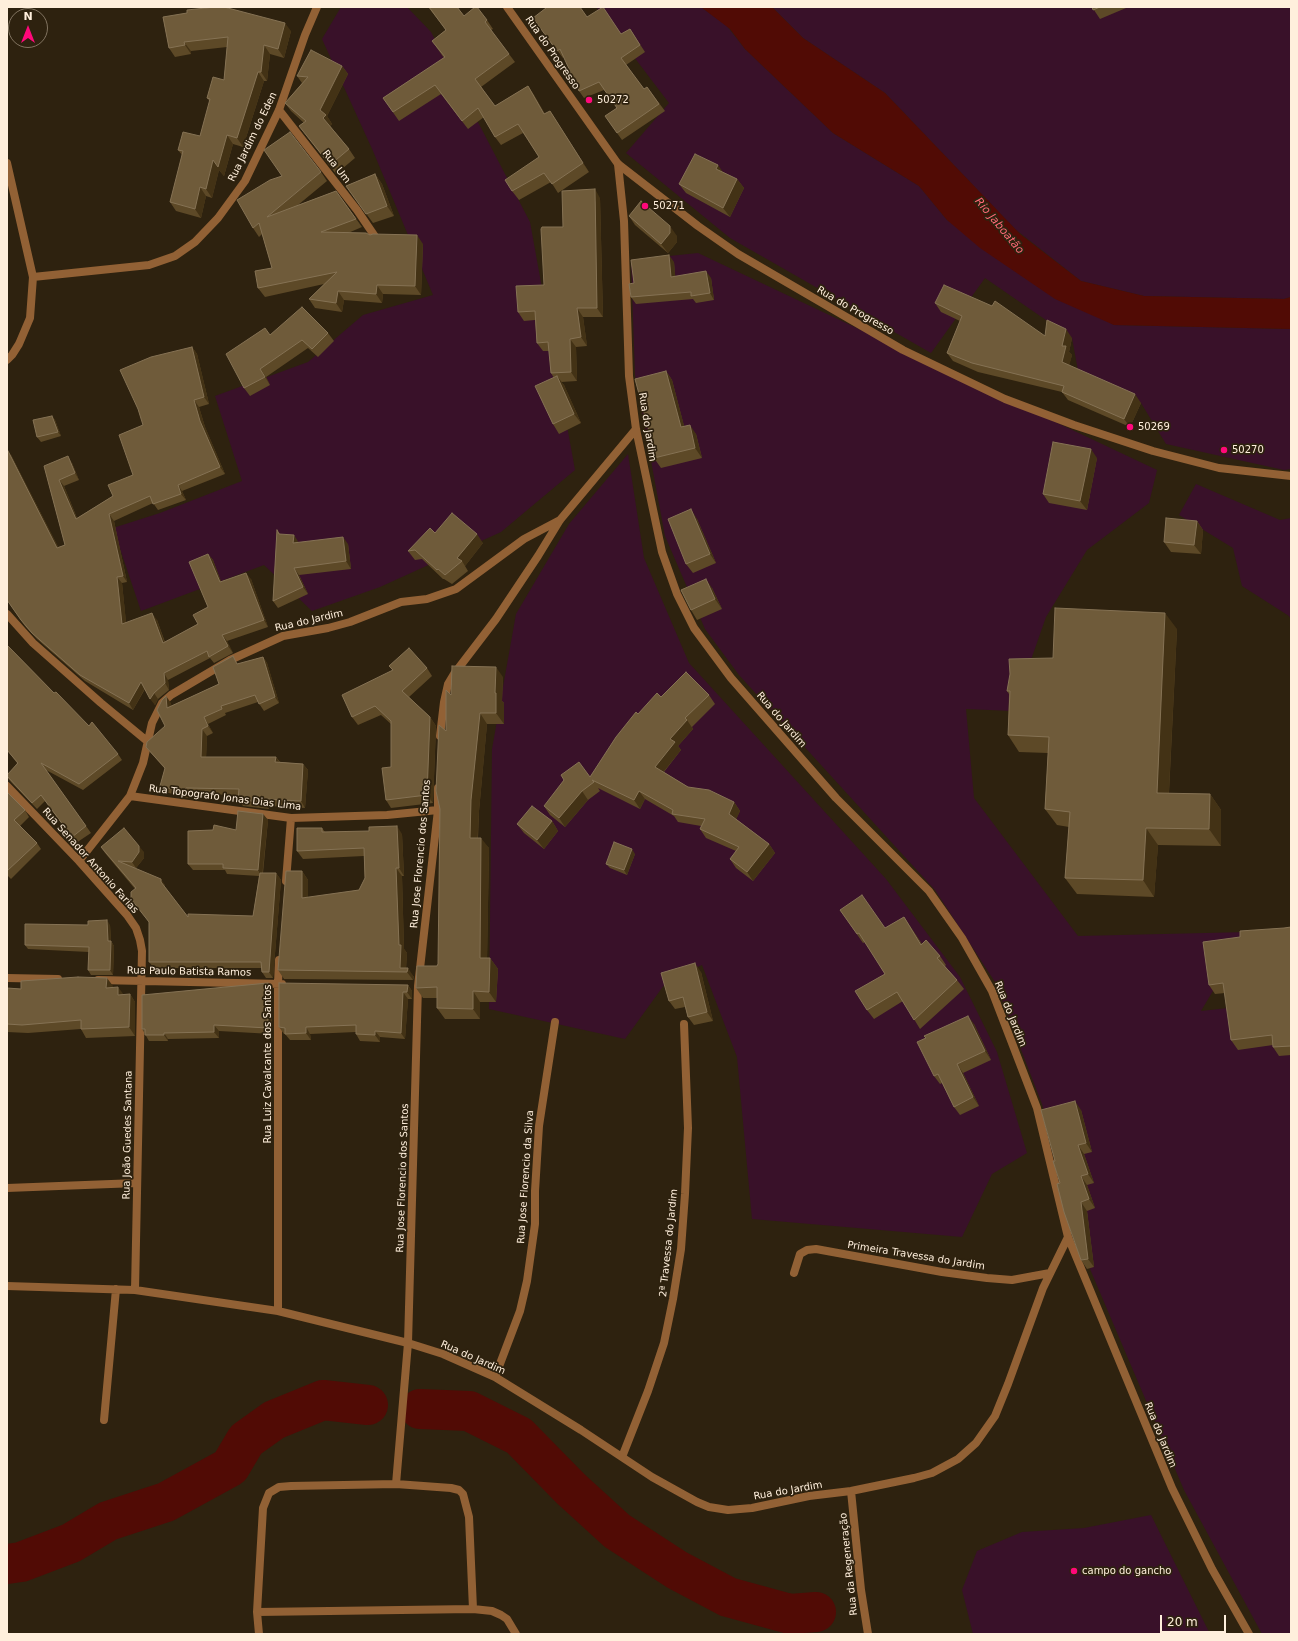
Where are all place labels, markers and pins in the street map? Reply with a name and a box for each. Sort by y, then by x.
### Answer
place label: 50272 [597,94,629,106]
marker: 50272 [584,95,594,105]
place label: 50271 [653,200,685,212]
marker: 50271 [640,201,650,211]
place label: 50269 [1138,421,1170,433]
marker: 50269 [1125,422,1135,432]
place label: 50270 [1232,444,1264,456]
marker: 50270 [1219,445,1229,455]
place label: campo do gancho [1082,1565,1171,1577]
marker: campo do gancho [1069,1566,1079,1576]

